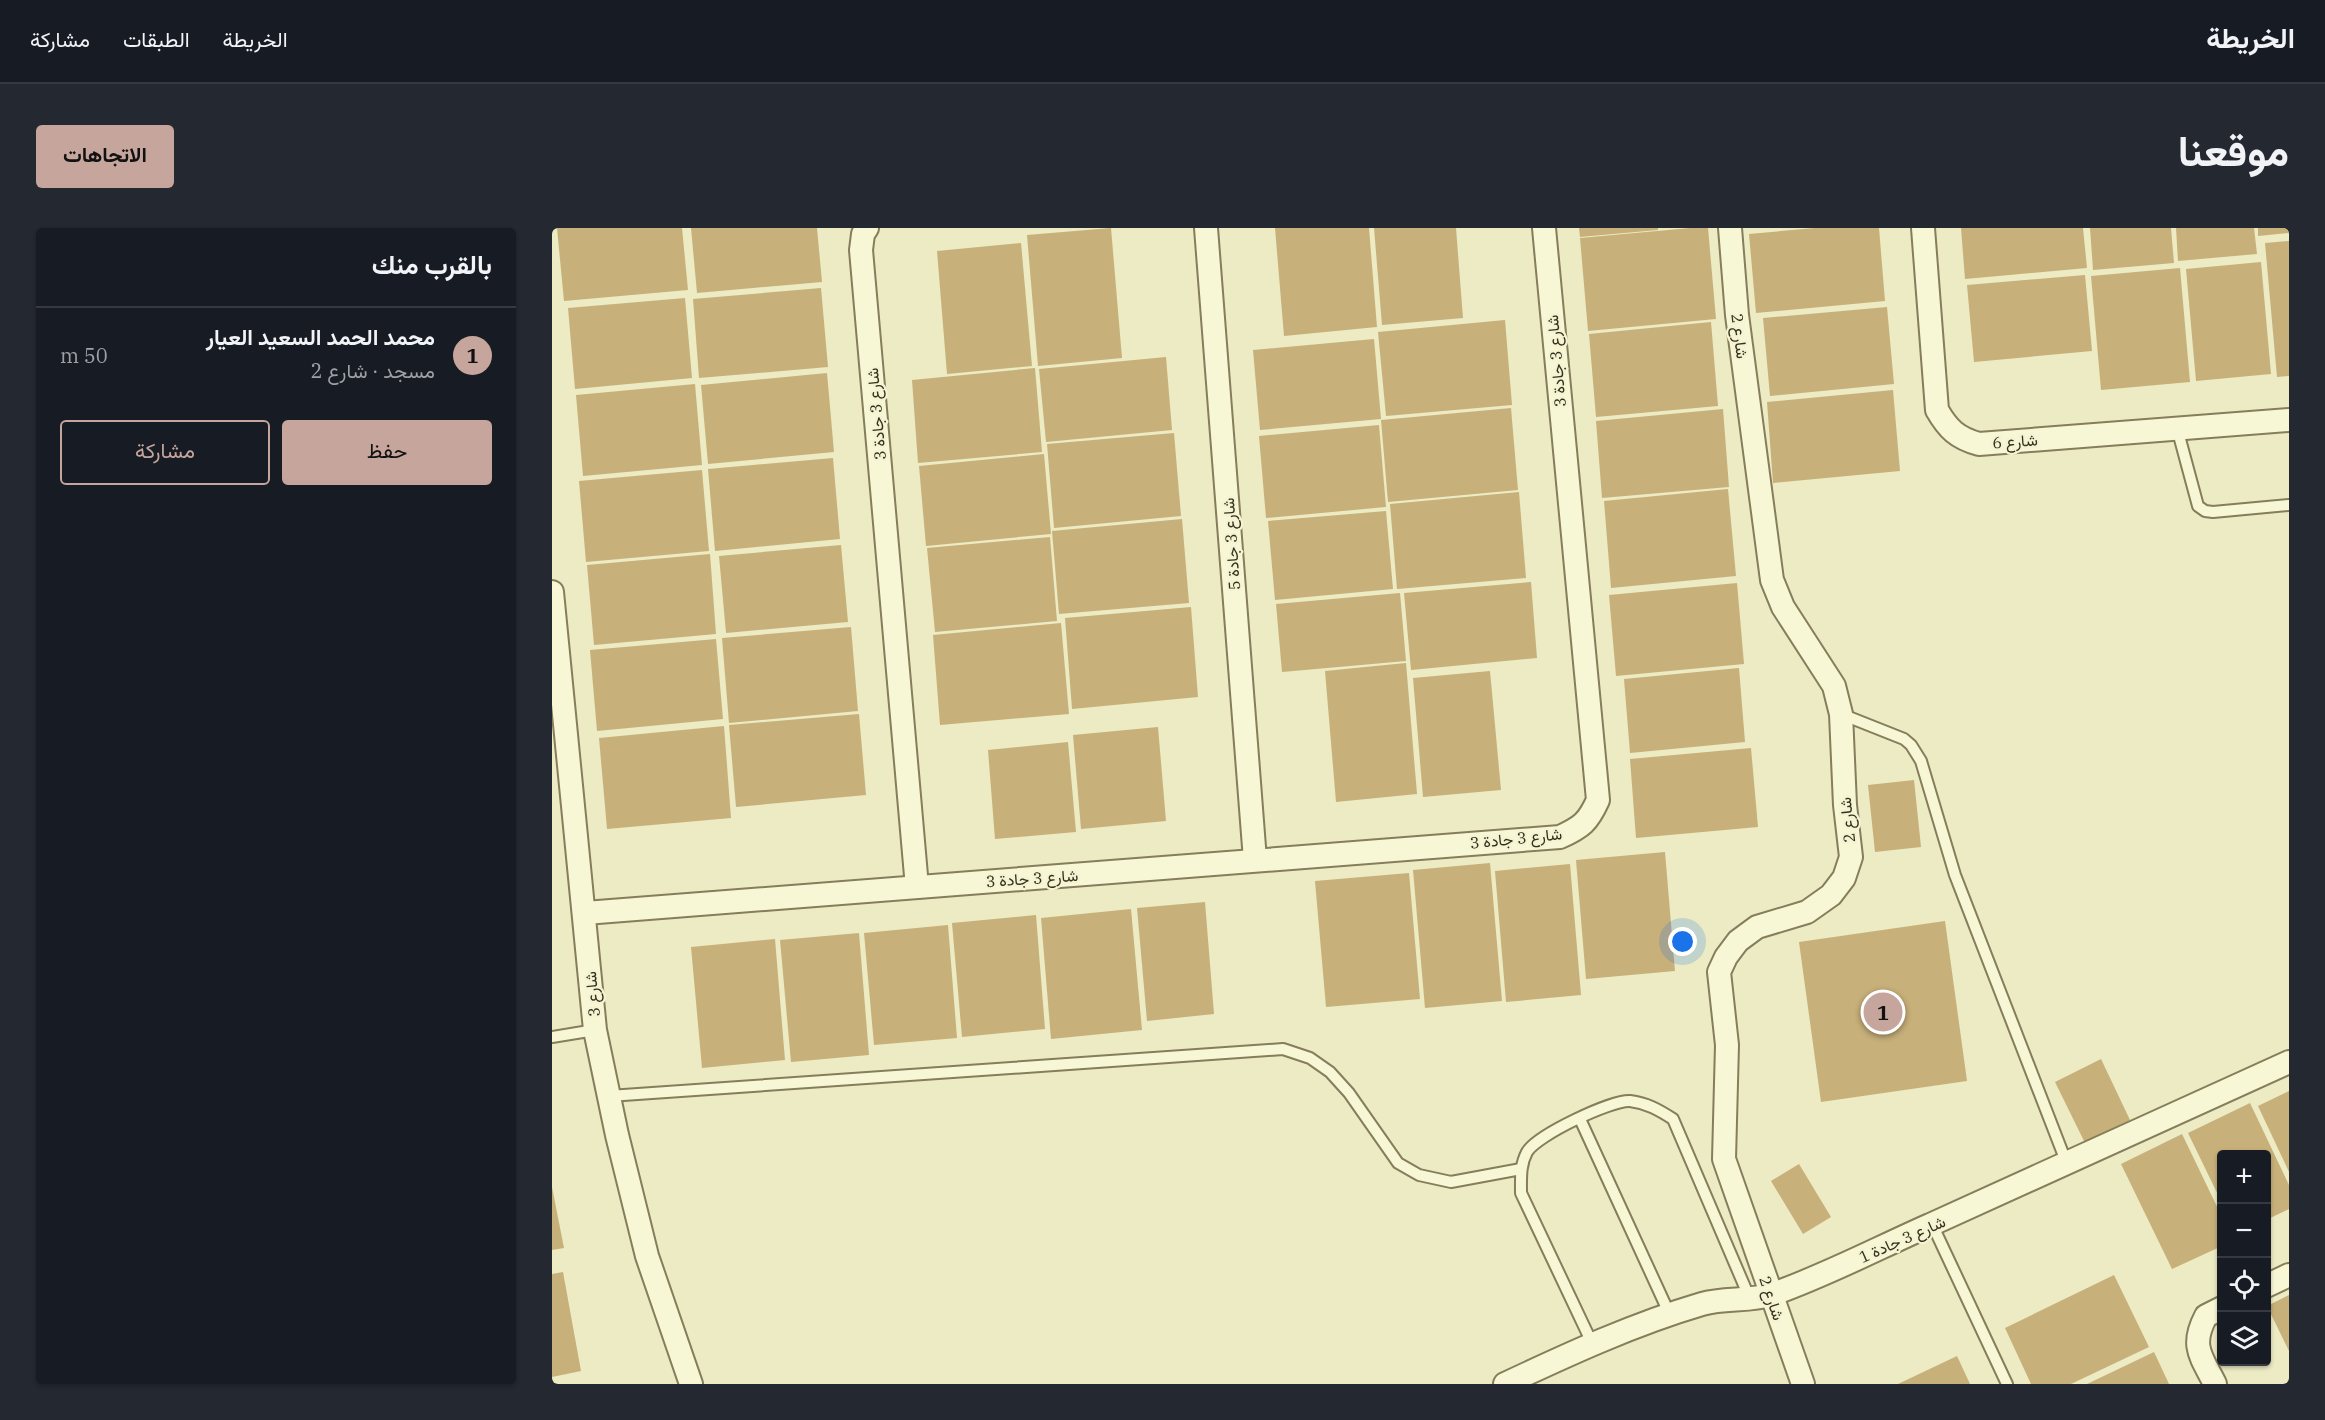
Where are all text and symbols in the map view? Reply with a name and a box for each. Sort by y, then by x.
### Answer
text: الخريطة [2206,19,2295,56]
text: مشاركة [30,25,90,53]
text: الطبقات [123,25,190,53]
text: الخريطة [223,25,288,53]
text: موقعنا [2178,123,2289,178]
button: الاتجاهات [36,125,174,188]
text: بالقرب منك [372,247,492,281]
street label: شارع 2 [1725,312,1753,360]
street label: شارع 3 جادة 3 [1542,314,1572,408]
text: محمد الحمد السعيد العيار [206,322,435,351]
text: 50 m [60,342,108,369]
text: 1 [467,342,479,369]
text: مسجد · شارع 2 [311,357,435,384]
street label: شارع 3 جادة 3 [862,367,892,461]
button: مشاركة [60,420,270,485]
button: حفظ [282,420,492,485]
street label: شارع 6 [1992,429,2039,455]
street label: شارع 3 جادة 5 [1218,497,1246,591]
street label: شارع 2 [1835,796,1861,844]
street label: شارع 3 جادة 3 [1469,823,1563,855]
street label: شارع 3 جادة 3 [985,865,1079,893]
your location [1668,927,1697,956]
street label: شارع 3 [580,970,606,1018]
pin: 1 [1864,990,1902,1034]
map controls [2217,1150,2271,1366]
button: + [2217,1150,2271,1204]
button: − [2217,1204,2271,1258]
street label: شارع 3 جادة 1 [1856,1211,1949,1269]
button: locate [2217,1258,2271,1312]
street label: شارع 2 [1753,1273,1789,1323]
button: layers [2217,1312,2271,1366]

